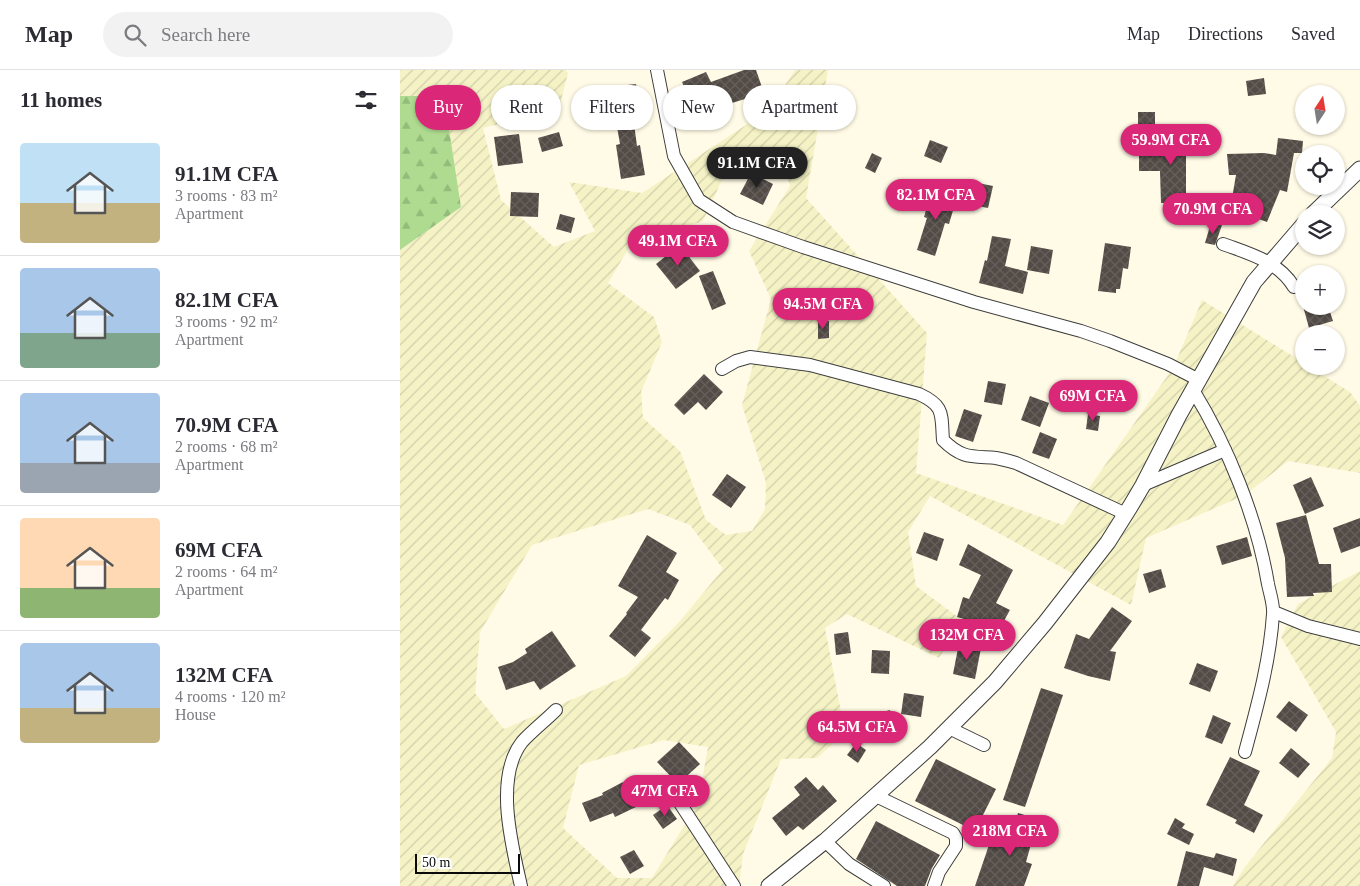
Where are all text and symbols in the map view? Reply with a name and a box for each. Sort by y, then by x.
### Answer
search box [103,12,453,57]
text: Map [25,21,73,47]
icon: search [121,21,149,49]
text: Search here [161,24,250,45]
text: Map [1127,24,1160,44]
text: Directions [1188,24,1263,44]
text: Saved [1291,24,1335,44]
chip: Buy [415,85,481,130]
chip: Rent [491,85,561,130]
chip: Filters [571,85,653,130]
chip: New [663,85,733,130]
chip: Apartment [743,85,856,130]
north arrow [1295,85,1345,135]
map controls [1295,85,1345,375]
icon: filters [352,86,380,114]
text: 11 homes [20,88,102,112]
pin: 59.9M CFA [1114,124,1228,166]
text: 59.9M CFA [1132,131,1210,148]
button: locate [1295,145,1345,195]
pin: 91.1M CFA [700,146,814,189]
text: 91.1M CFA [718,154,796,171]
text: 91.1M CFA [175,162,278,186]
icon: home [60,163,120,223]
pin: 82.1M CFA [879,178,993,221]
text: 82.1M CFA [897,186,975,203]
text: 3 rooms · 83 m² [175,187,278,204]
pin: 70.9M CFA [1156,192,1270,235]
text: 70.9M CFA [1174,200,1252,217]
text: Apartment [175,205,243,222]
button: layers [1295,205,1345,255]
pin: 49.1M CFA [621,224,735,267]
text: 49.1M CFA [639,232,717,249]
button: + [1295,265,1345,315]
icon: home [60,288,120,348]
text: 82.1M CFA [175,288,278,312]
pin: 94.5M CFA [766,288,880,330]
text: 94.5M CFA [784,295,862,312]
text: 3 rooms · 92 m² [175,313,278,330]
button: − [1295,325,1345,375]
text: Apartment [175,331,243,348]
pin: 69M CFA [1047,380,1139,422]
text: 69M CFA [1060,387,1126,404]
icon: home [60,413,120,473]
text: 70.9M CFA [175,413,278,437]
text: 2 rooms · 68 m² [175,438,278,455]
text: Apartment [175,456,243,473]
icon: home [60,538,120,598]
text: 69M CFA [175,538,263,562]
text: 2 rooms · 64 m² [175,563,278,580]
text: Apartment [175,581,243,598]
pin: 132M CFA [915,618,1019,661]
text: 132M CFA [930,626,1004,643]
icon: home [60,663,120,723]
text: 132M CFA [175,663,273,687]
text: 4 rooms · 120 m² [175,688,286,705]
text: House [175,706,216,723]
pin: 64.5M CFA [800,710,914,753]
text: 64.5M CFA [818,718,896,735]
pin: 47M CFA [619,774,711,817]
text: 47M CFA [632,782,698,799]
pin: 218M CFA [958,814,1062,857]
text: 218M CFA [973,822,1047,839]
scale bar [415,851,520,874]
text: 50 m [422,855,450,870]

